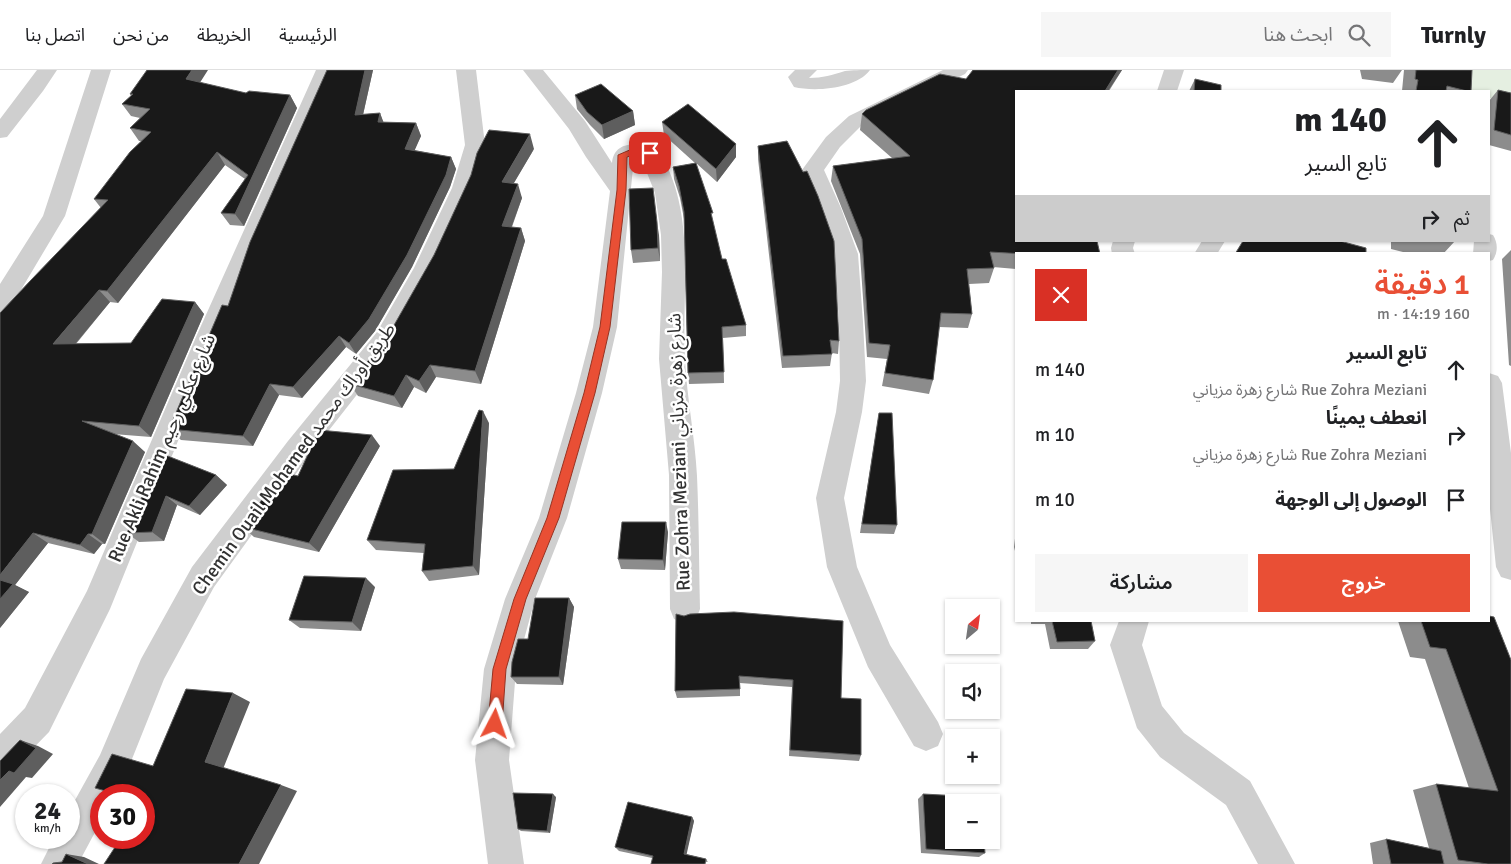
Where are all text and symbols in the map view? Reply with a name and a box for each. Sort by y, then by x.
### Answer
search box [1041,12,1391,57]
text: Turnly [1421,20,1486,50]
icon: search [1345,21,1373,49]
text: ابحث هنا [1263,23,1333,47]
text: اتصل بنا [25,24,85,46]
text: من نحن [113,24,169,46]
text: الخريطة [197,24,251,46]
text: الرئيسية [279,24,337,46]
text: 140 m [1294,98,1387,141]
icon: ahead [1405,110,1470,175]
pin [629,132,671,174]
icon: arrive [636,139,664,167]
text: تابع السير [1305,150,1387,177]
icon: right [1416,205,1444,233]
text: ثم [1454,207,1470,231]
text: 1 دقيقة [1374,266,1470,303]
button: close [1035,269,1087,321]
text: 160 m · 14:19 [1377,304,1470,324]
street label: Rue Zohra Meziani شارع زهرة مزياني [662,313,698,591]
street label: Chemin Ouail Mohamed طريق أوراك محمد [187,318,401,600]
street label: Rue Akli Rahim شارع عكلي رحيم [103,330,223,567]
text: تابع السير [1347,341,1427,365]
icon: ahead [1442,356,1470,384]
text: 140 m [1035,358,1085,382]
text: Rue Zohra Meziani شارع زهرة مزياني [1193,380,1427,400]
text: انعطف يمينًا [1326,406,1427,430]
icon: right [1442,421,1470,449]
text: 10 m [1035,423,1075,447]
text: Rue Zohra Meziani شارع زهرة مزياني [1193,445,1427,465]
icon: arrive [1442,486,1470,514]
text: 10 m [1035,488,1075,512]
text: الوصول إلى الوجهة [1275,488,1427,512]
button: مشاركة [1035,554,1248,612]
button: خروج [1258,554,1470,612]
north arrow [945,599,1000,654]
map controls [945,599,1000,849]
button: sound [945,664,1000,719]
position arrow [468,697,520,749]
button: + [945,729,1000,784]
speed limit sign: 30 [90,784,155,849]
button: − [945,794,1000,849]
text: 24 [34,795,61,826]
text: km/h [34,821,61,836]

